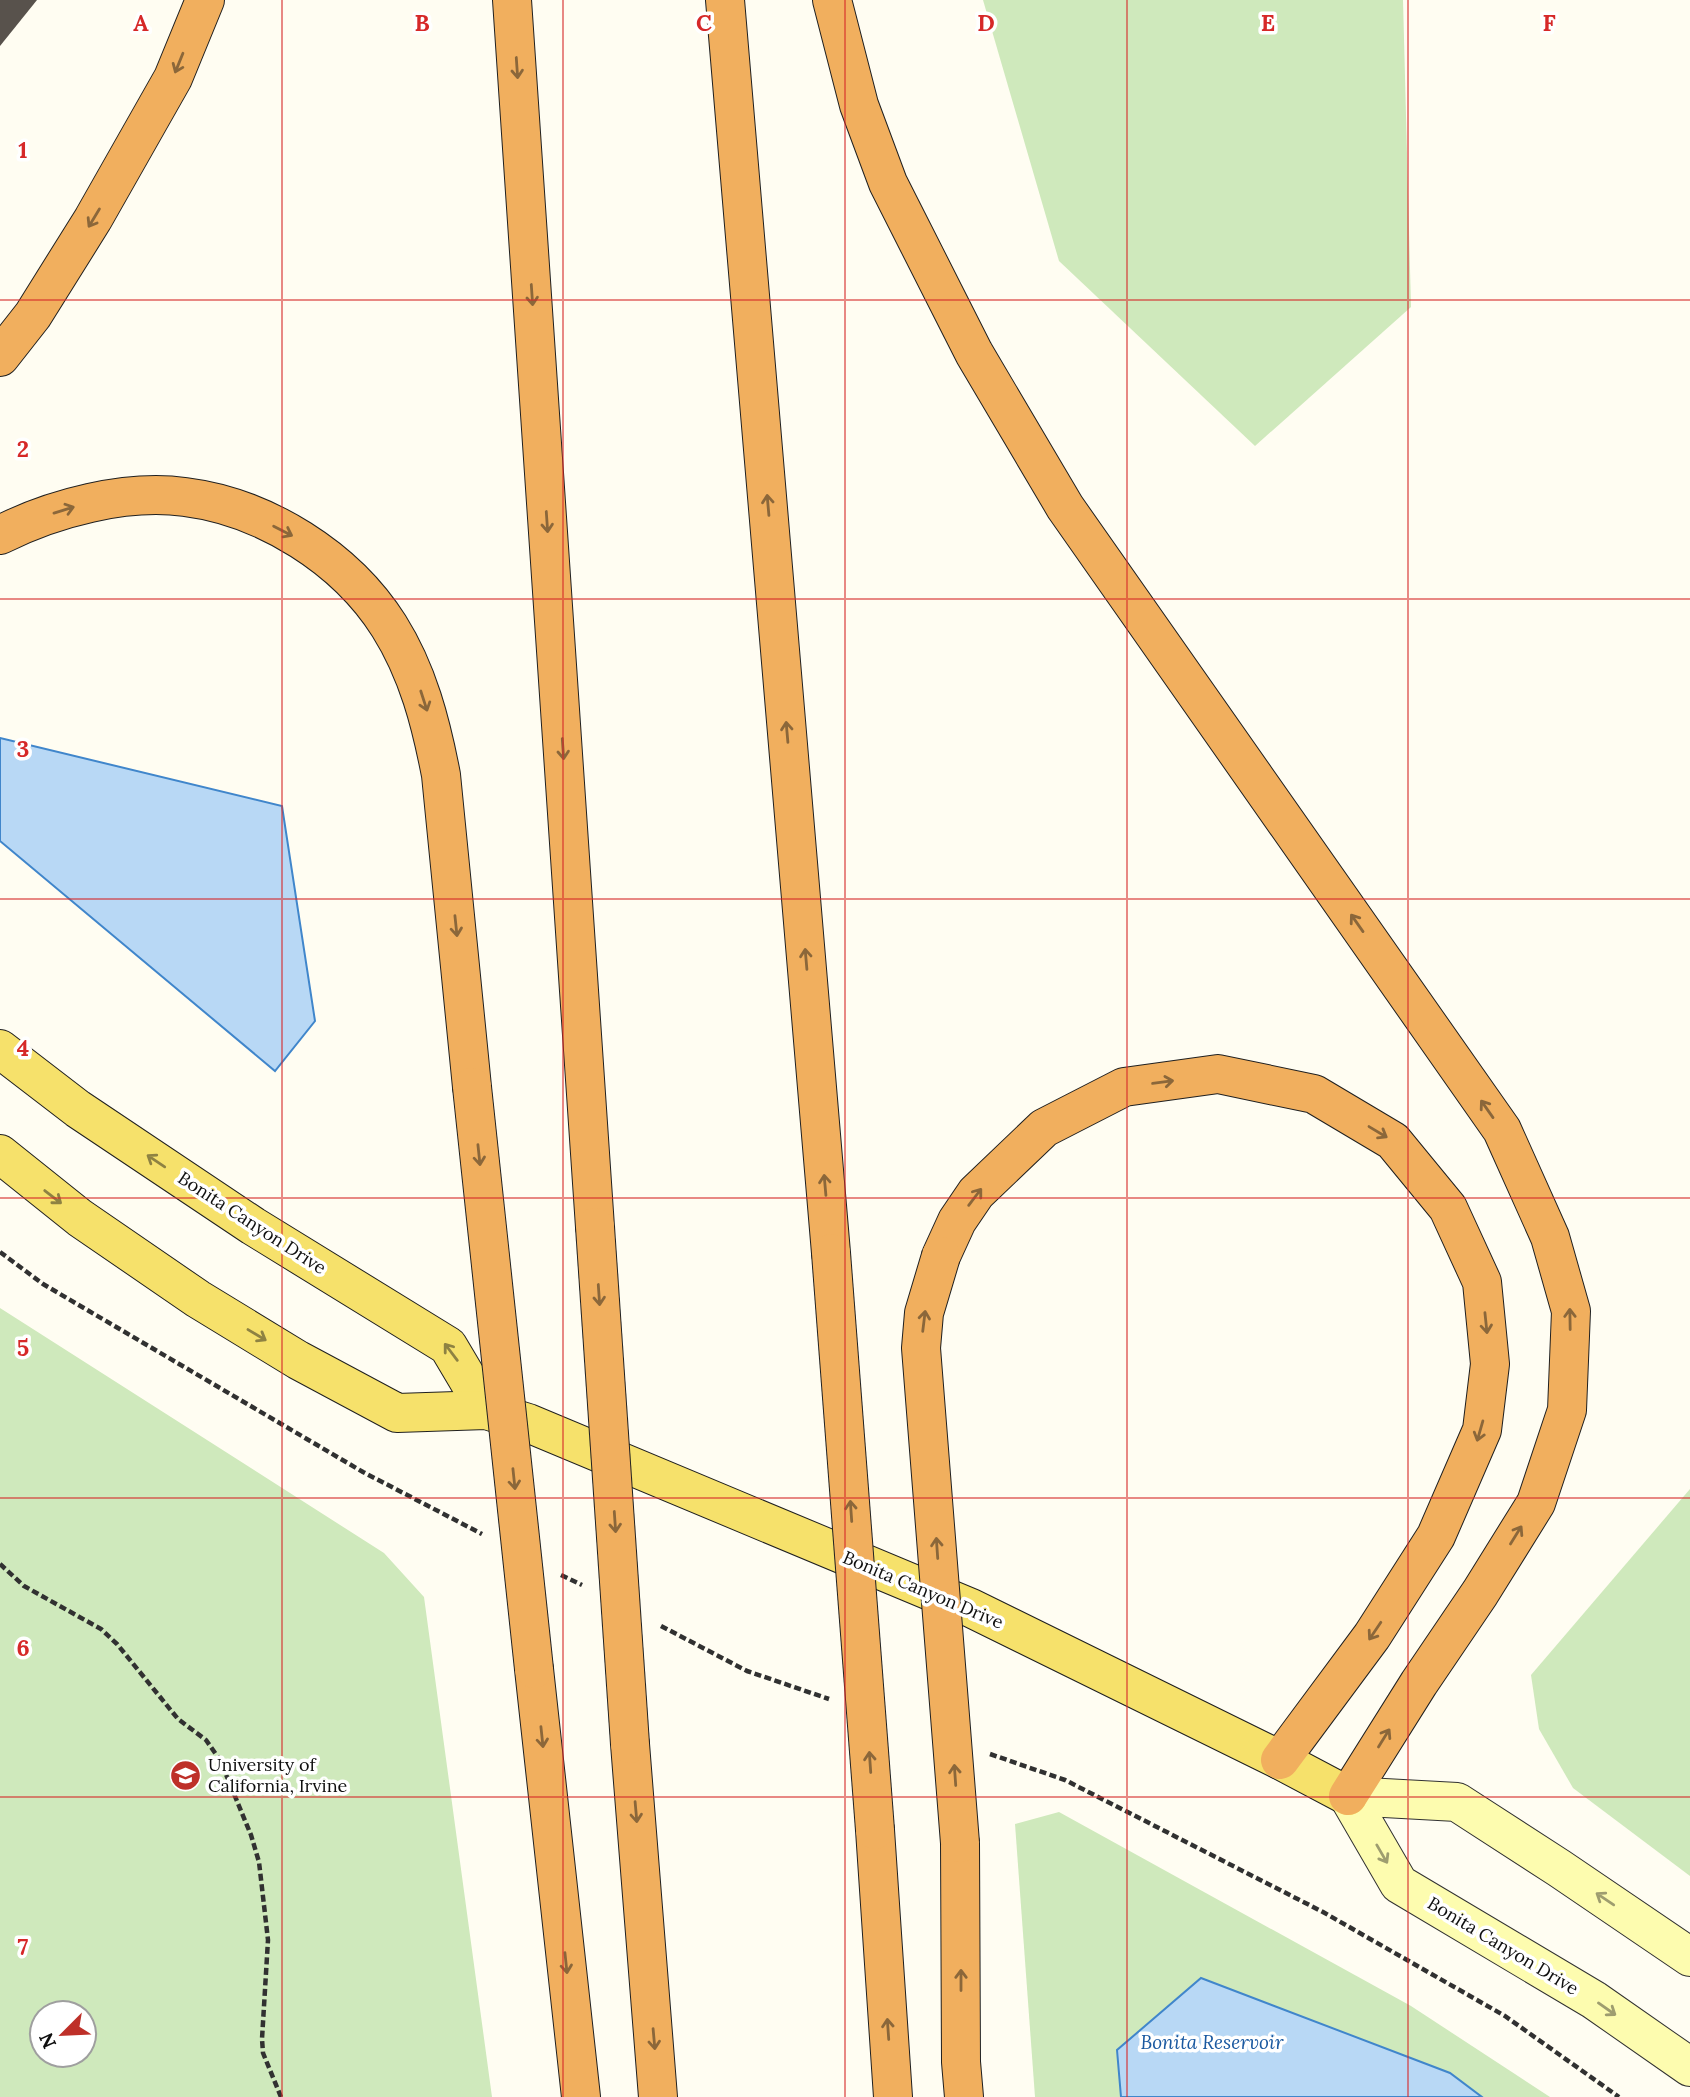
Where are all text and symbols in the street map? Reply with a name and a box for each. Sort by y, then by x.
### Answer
text: A [133,8,149,37]
text: B [414,8,430,37]
text: C [696,8,712,37]
text: D [977,8,995,37]
text: E [1261,8,1275,37]
text: F [1542,8,1556,37]
one-way arrow [172,52,185,73]
one-way arrow [511,56,524,79]
text: 1 [18,135,28,164]
one-way arrow [87,207,101,227]
one-way arrow [526,283,539,306]
text: 2 [17,434,29,463]
one-way arrow [761,495,774,517]
one-way arrow [52,503,74,516]
one-way arrow [541,510,554,533]
one-way arrow [272,525,293,539]
one-way arrow [419,690,431,712]
one-way arrow [780,721,793,744]
text: 3 [17,734,29,763]
one-way arrow [556,737,569,760]
one-way arrow [450,914,463,937]
one-way arrow [1350,914,1364,933]
one-way arrow [799,948,812,971]
text: 4 [17,1033,29,1062]
one-way arrow [1151,1075,1174,1088]
one-way arrow [1480,1100,1494,1119]
one-way arrow [1367,1125,1387,1139]
one-way arrow [473,1143,486,1166]
one-way arrow [146,1154,166,1168]
street label: Bonita Canyon Drive [174,1166,331,1279]
one-way arrow [818,1175,831,1197]
one-way arrow [967,1188,982,1207]
one-way arrow [44,1189,62,1204]
one-way arrow [593,1283,606,1306]
one-way arrow [1563,1307,1577,1330]
one-way arrow [918,1310,931,1333]
one-way arrow [1480,1312,1493,1334]
one-way arrow [246,1328,266,1342]
text: 5 [17,1333,29,1362]
one-way arrow [444,1343,459,1362]
one-way arrow [1472,1420,1485,1442]
one-way arrow [507,1467,520,1489]
one-way arrow [844,1500,857,1522]
one-way arrow [609,1510,622,1533]
one-way arrow [1509,1526,1523,1546]
one-way arrow [930,1537,943,1560]
street label: Bonita Canyon Drive [839,1545,1007,1634]
one-way arrow [1367,1621,1381,1641]
text: 6 [16,1633,30,1662]
one-way arrow [536,1725,549,1748]
one-way arrow [1378,1728,1392,1748]
one-way arrow [863,1751,876,1774]
place label: University of California, Irvine [208,1753,348,1797]
school or university icon: University of California, Irvine [168,1758,202,1792]
one-way arrow [948,1763,961,1786]
one-way arrow [630,1800,643,1823]
one-way arrow [1375,1844,1389,1864]
street label: Bonita Canyon Drive [1424,1891,1583,2000]
one-way arrow [1596,1892,1615,1906]
text: 7 [18,1932,29,1961]
one-way arrow [560,1951,573,1974]
one-way arrow [954,1969,968,1992]
north arrow [28,1999,98,2069]
one-way arrow [1597,2002,1616,2016]
one-way arrow [882,2018,895,2041]
one-way arrow [648,2027,661,2050]
text: N [33,2029,61,2053]
water label: Bonita Reservoir [1140,2030,1284,2054]

